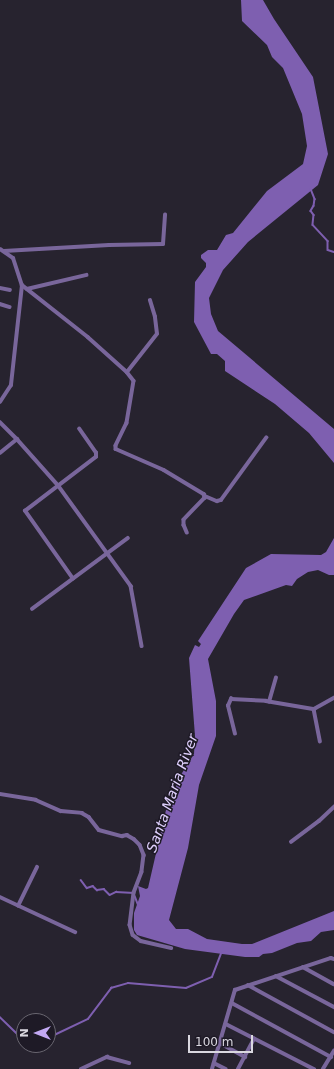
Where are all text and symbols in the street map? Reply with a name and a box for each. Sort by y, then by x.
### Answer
water label: Santa Maria River [143,732,201,854]
north arrow [16,1013,56,1053]
scale bar [190,1027,255,1053]
text: N [18,1028,31,1038]
text: 100 m [195,1035,233,1049]

